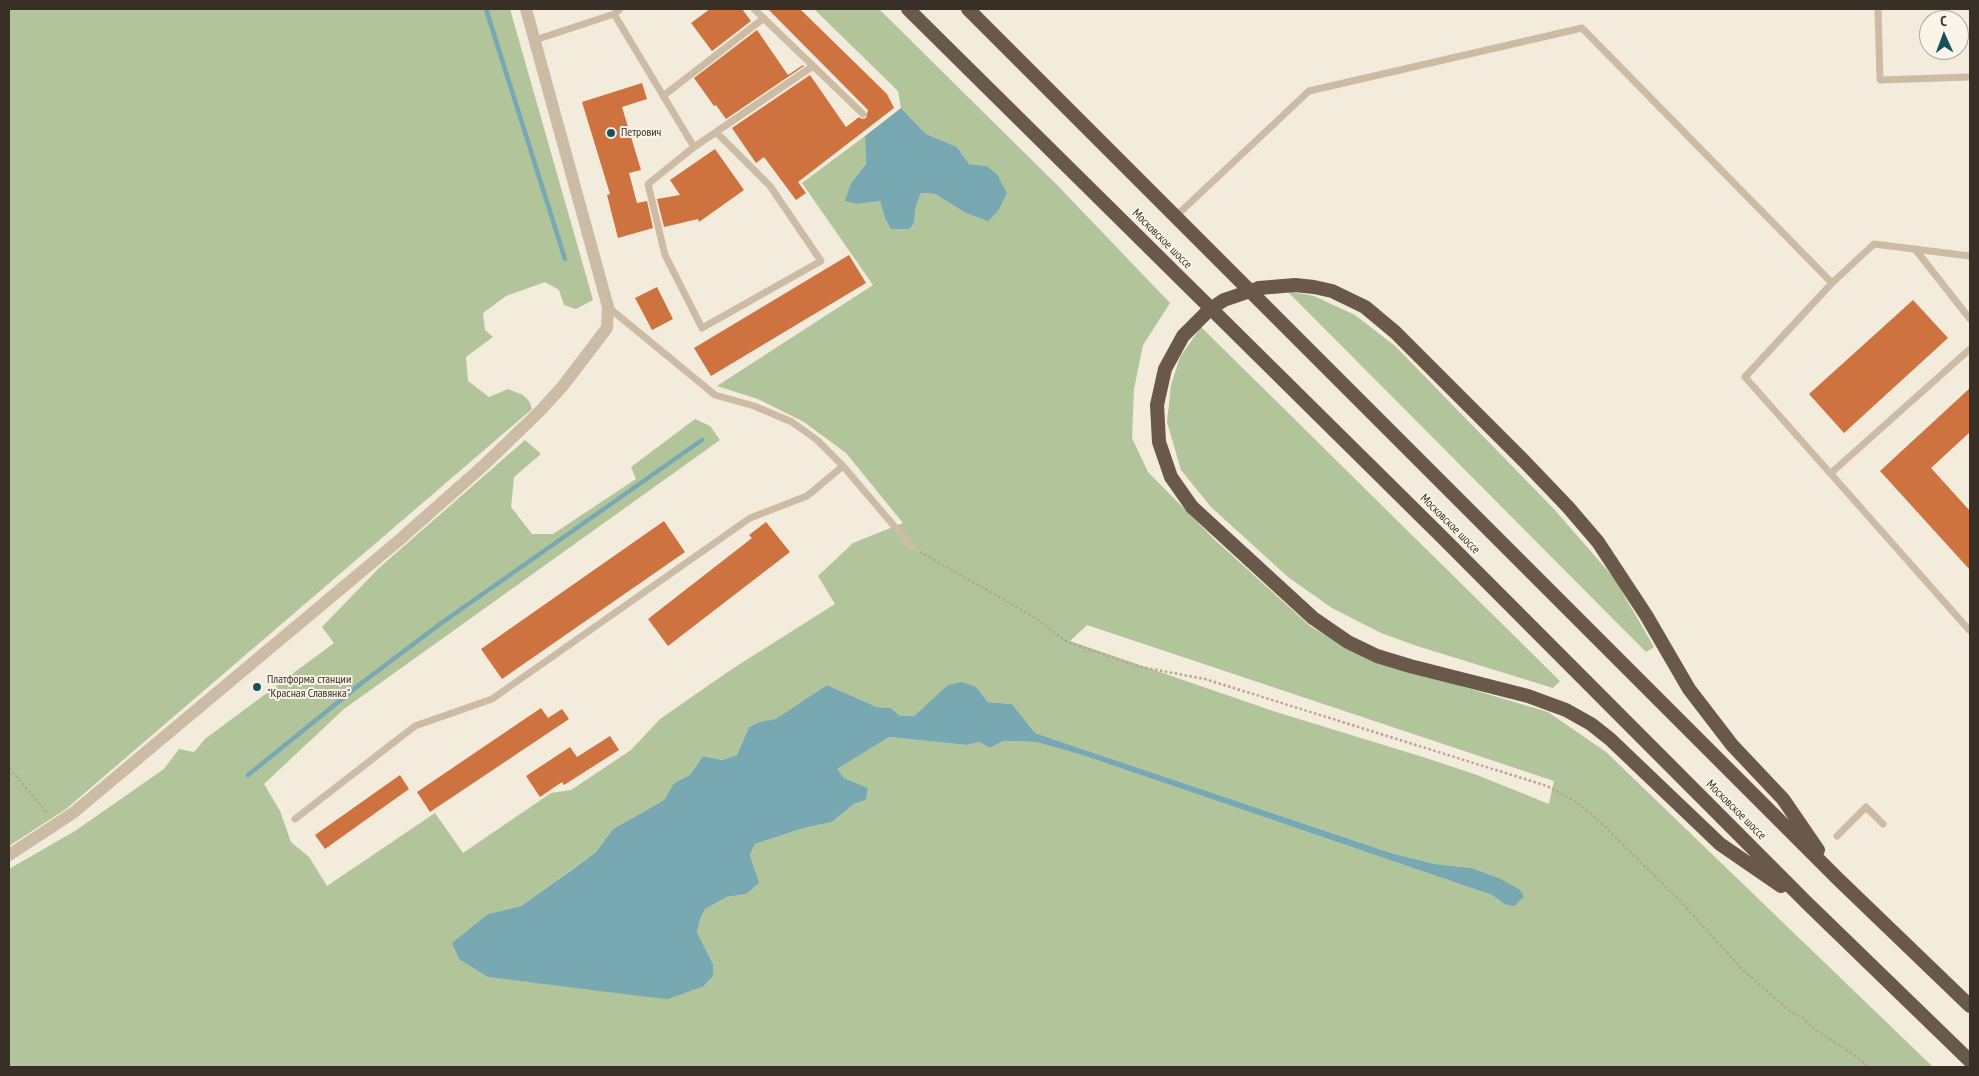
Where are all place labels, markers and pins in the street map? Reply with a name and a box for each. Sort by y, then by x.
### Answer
place label: Петрович [621,126,661,140]
marker: Петрович [605,127,617,139]
place label: Платформа станции "Красная Славянка" [267,673,351,701]
marker: Платформа станции "Красная Славянка" [251,681,263,693]

